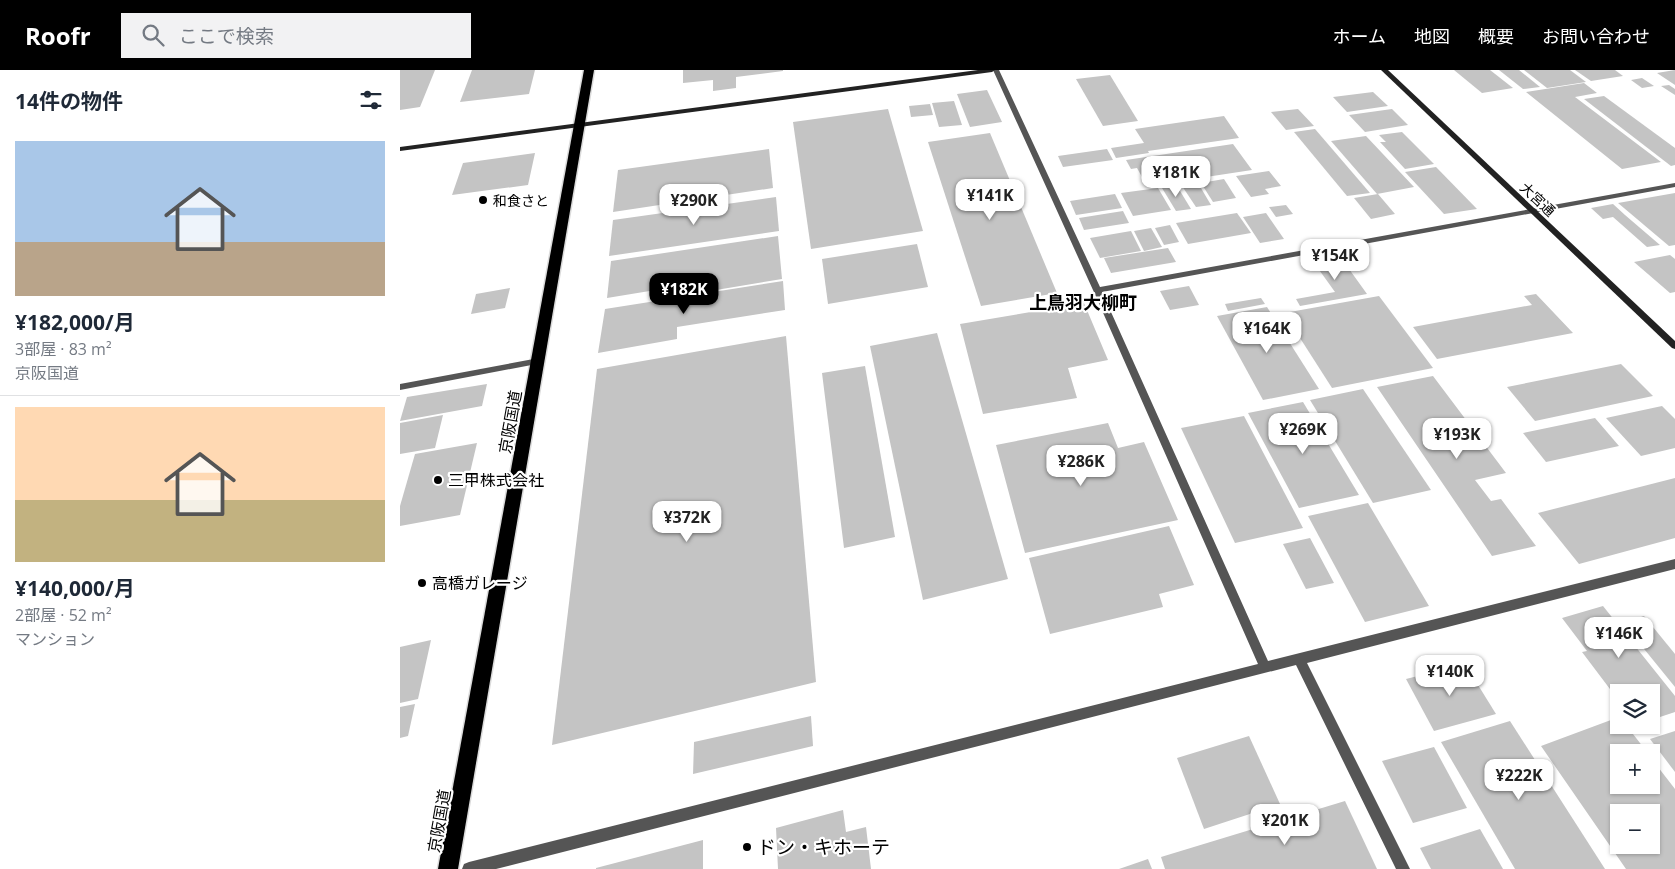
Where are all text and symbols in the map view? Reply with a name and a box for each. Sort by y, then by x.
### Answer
search box [121,13,471,58]
text: Roofr [25,19,91,52]
icon: search [139,21,167,49]
text: ここで検索 [179,23,274,49]
text: ホーム [1333,24,1386,48]
text: 地図 [1414,24,1450,48]
text: 概要 [1478,24,1514,48]
text: お問い合わせ [1542,24,1650,48]
icon: filters [357,86,385,114]
text: 14件の物件 [15,87,123,115]
pin: ¥181K [1141,156,1211,198]
text: ¥181K [1152,161,1200,183]
icon: home [155,174,245,264]
pin: ¥141K [955,178,1025,221]
street label: 大宮通 [1516,178,1560,220]
pin: ¥290K [659,184,729,226]
text: ¥141K [966,184,1014,206]
text: ¥290K [670,189,718,211]
place label: 和食さと [493,191,549,210]
marker: 和食さと [477,194,489,206]
pin: ¥154K [1300,238,1370,281]
text: ¥154K [1311,244,1359,266]
pin: ¥182K [649,272,719,315]
text: ¥182K [660,278,708,300]
district label: 上鳥羽大柳町 [1029,290,1137,314]
text: ¥182,000/月 [15,308,135,336]
pin: ¥164K [1232,312,1302,354]
text: ¥164K [1243,317,1291,339]
text: 3部屋 · 83 m² [15,338,112,360]
text: 京阪国道 [15,362,79,384]
street label: 京阪国道 [494,389,526,455]
pin: ¥269K [1268,412,1338,455]
text: ¥269K [1279,418,1327,440]
pin: ¥193K [1422,418,1492,460]
text: ¥193K [1433,423,1481,445]
icon: home [155,439,245,529]
pin: ¥286K [1046,444,1116,487]
text: ¥286K [1057,450,1105,472]
place label: 三甲株式会社 [448,469,544,491]
marker: 三甲株式会社 [432,474,444,486]
pin: ¥372K [652,500,722,543]
text: ¥372K [663,506,711,528]
place label: 高橋ガレージ [432,572,528,594]
text: ¥140,000/月 [15,574,135,602]
marker: 高橋ガレージ [416,577,428,589]
text: 2部屋 · 52 m² [15,604,112,626]
pin: ¥146K [1584,616,1654,659]
text: ¥146K [1595,622,1643,644]
text: マンション [15,628,95,650]
pin: ¥140K [1415,654,1485,697]
text: ¥140K [1426,660,1474,682]
map controls [1610,684,1660,854]
button: layers [1610,684,1660,734]
button: + [1610,744,1660,794]
pin: ¥222K [1484,758,1554,801]
text: ¥222K [1495,764,1543,786]
street label: 京阪国道 [423,788,455,854]
pin: ¥201K [1250,804,1320,846]
button: − [1610,804,1660,854]
text: ¥201K [1261,809,1309,831]
place label: ドン・キホーテ [757,834,890,860]
marker: ドン・キホーテ [741,841,753,853]

